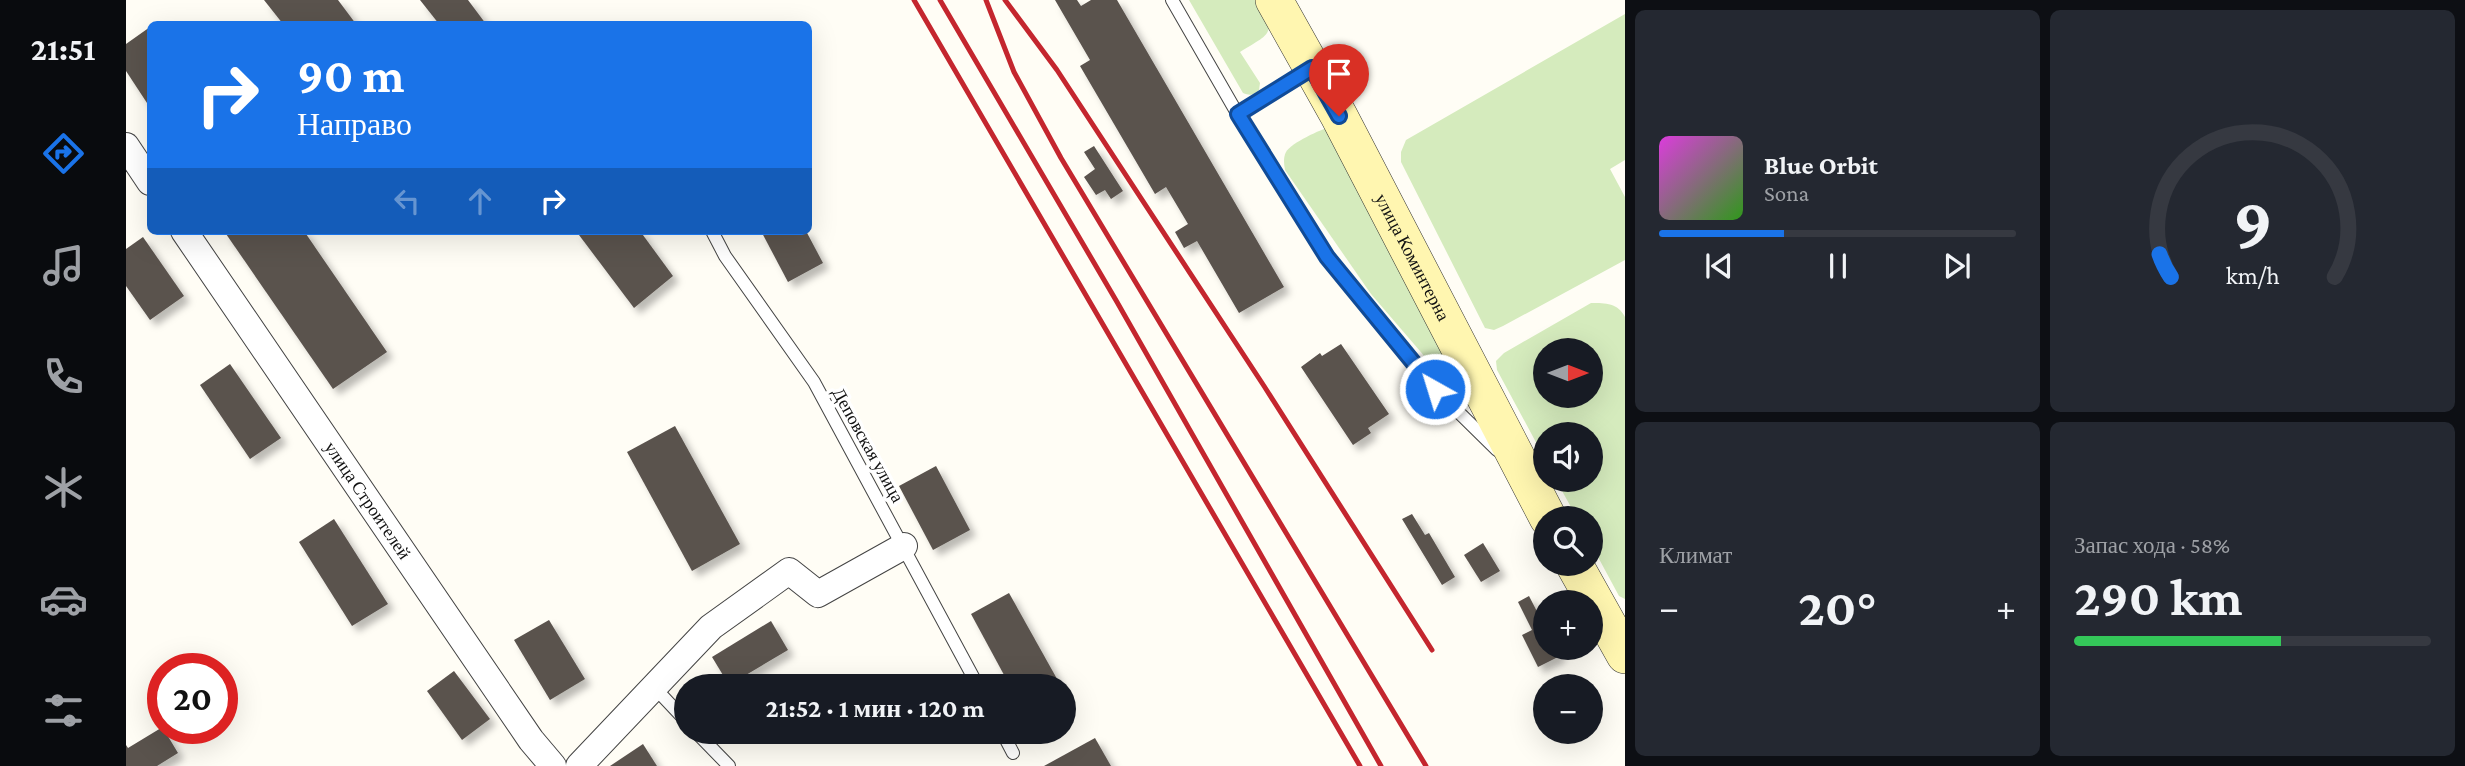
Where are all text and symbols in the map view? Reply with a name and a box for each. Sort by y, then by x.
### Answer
text: 21:51 [31,31,95,67]
pin [1309,44,1369,116]
text: 90 m [297,48,404,103]
icon: right [182,49,273,140]
icon: arrive [1320,55,1358,93]
text: Направо [297,106,412,142]
icon: directions [39,129,88,178]
text: Blue Orbit [1764,151,1878,180]
text: Sona [1764,180,1809,206]
icon: left [388,182,426,220]
icon: ahead [461,182,499,220]
icon: right [534,182,572,220]
text: 9 [2233,182,2272,263]
street label: улица Коминтерна [1371,190,1454,324]
icon: music [39,241,88,290]
icon: previous [1700,247,1738,285]
icon: pause [1819,247,1857,285]
icon: next [1938,247,1976,285]
text: km/h [2226,262,2279,289]
north arrow [1533,338,1603,408]
map controls [1533,338,1603,744]
icon: phone [39,352,88,401]
position arrow [1398,352,1472,426]
street label: Деповская улица [828,384,908,506]
button: sound [1533,422,1603,492]
street label: улица Строителей [321,438,415,563]
icon: climate [39,463,88,512]
button: search [1533,506,1603,576]
text: Запас хода · 58% [2074,532,2230,558]
text: Климат [1659,542,1732,568]
text: 290 km [2074,568,2243,626]
icon: car [39,575,88,624]
text: 20° [1798,578,1877,636]
text: − [1659,586,1679,628]
text: + [1996,586,2016,628]
button: + [1533,590,1603,660]
speed limit sign: 20 [147,653,238,744]
button: − [1533,674,1603,744]
icon: filters [39,686,88,735]
text: 21:52 · 1 мин · 120 m [765,694,985,723]

